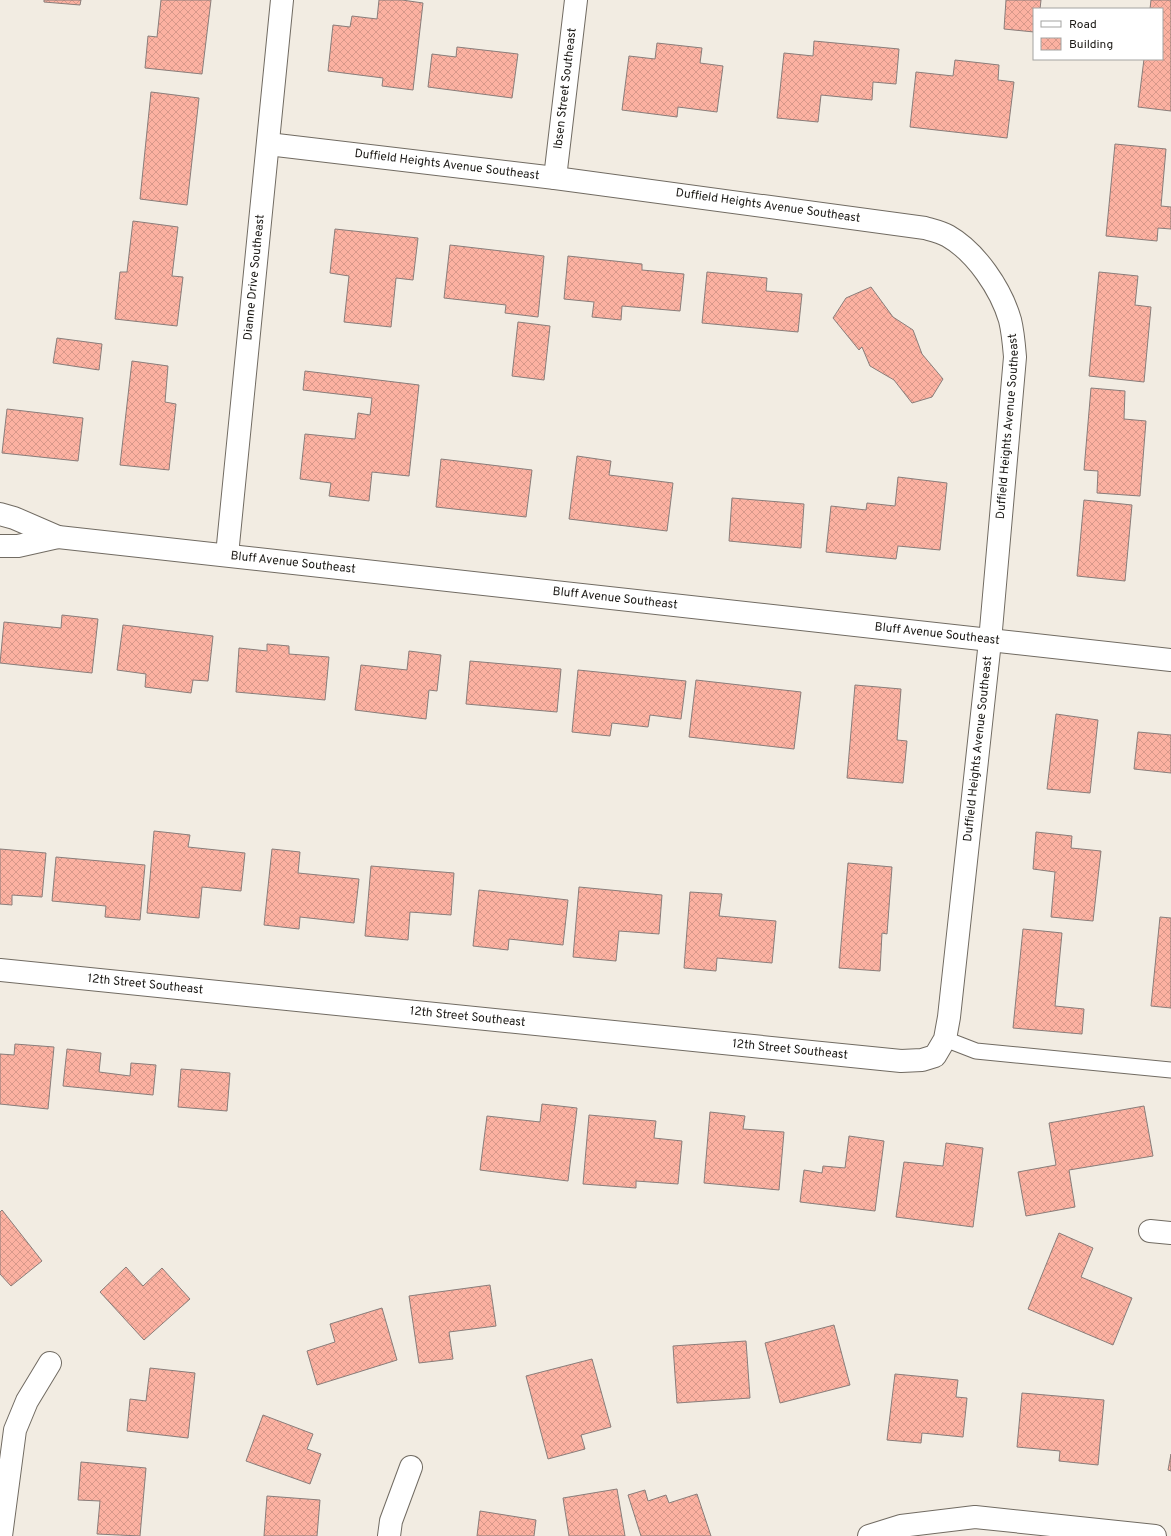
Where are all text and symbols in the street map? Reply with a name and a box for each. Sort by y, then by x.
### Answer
legend [1033,8,1163,60]
text: Road [1069,17,1097,33]
street label: Ibsen Street Southeast [550,27,581,150]
text: Building [1069,37,1113,53]
street label: Duffield Heights Avenue Southeast [354,146,540,184]
street label: Duffield Heights Avenue Southeast [675,185,861,227]
street label: Dianne Drive Southeast [240,214,269,341]
street label: Duffield Heights Avenue Southeast [993,332,1023,520]
street label: Bluff Avenue Southeast [230,548,356,578]
street label: Bluff Avenue Southeast [552,584,678,613]
street label: Bluff Avenue Southeast [874,619,1001,649]
street label: Duffield Heights Avenue Southeast [960,655,996,842]
street label: 12th Street Southeast [87,971,204,998]
street label: 12th Street Southeast [409,1003,526,1031]
street label: 12th Street Southeast [731,1036,849,1064]

